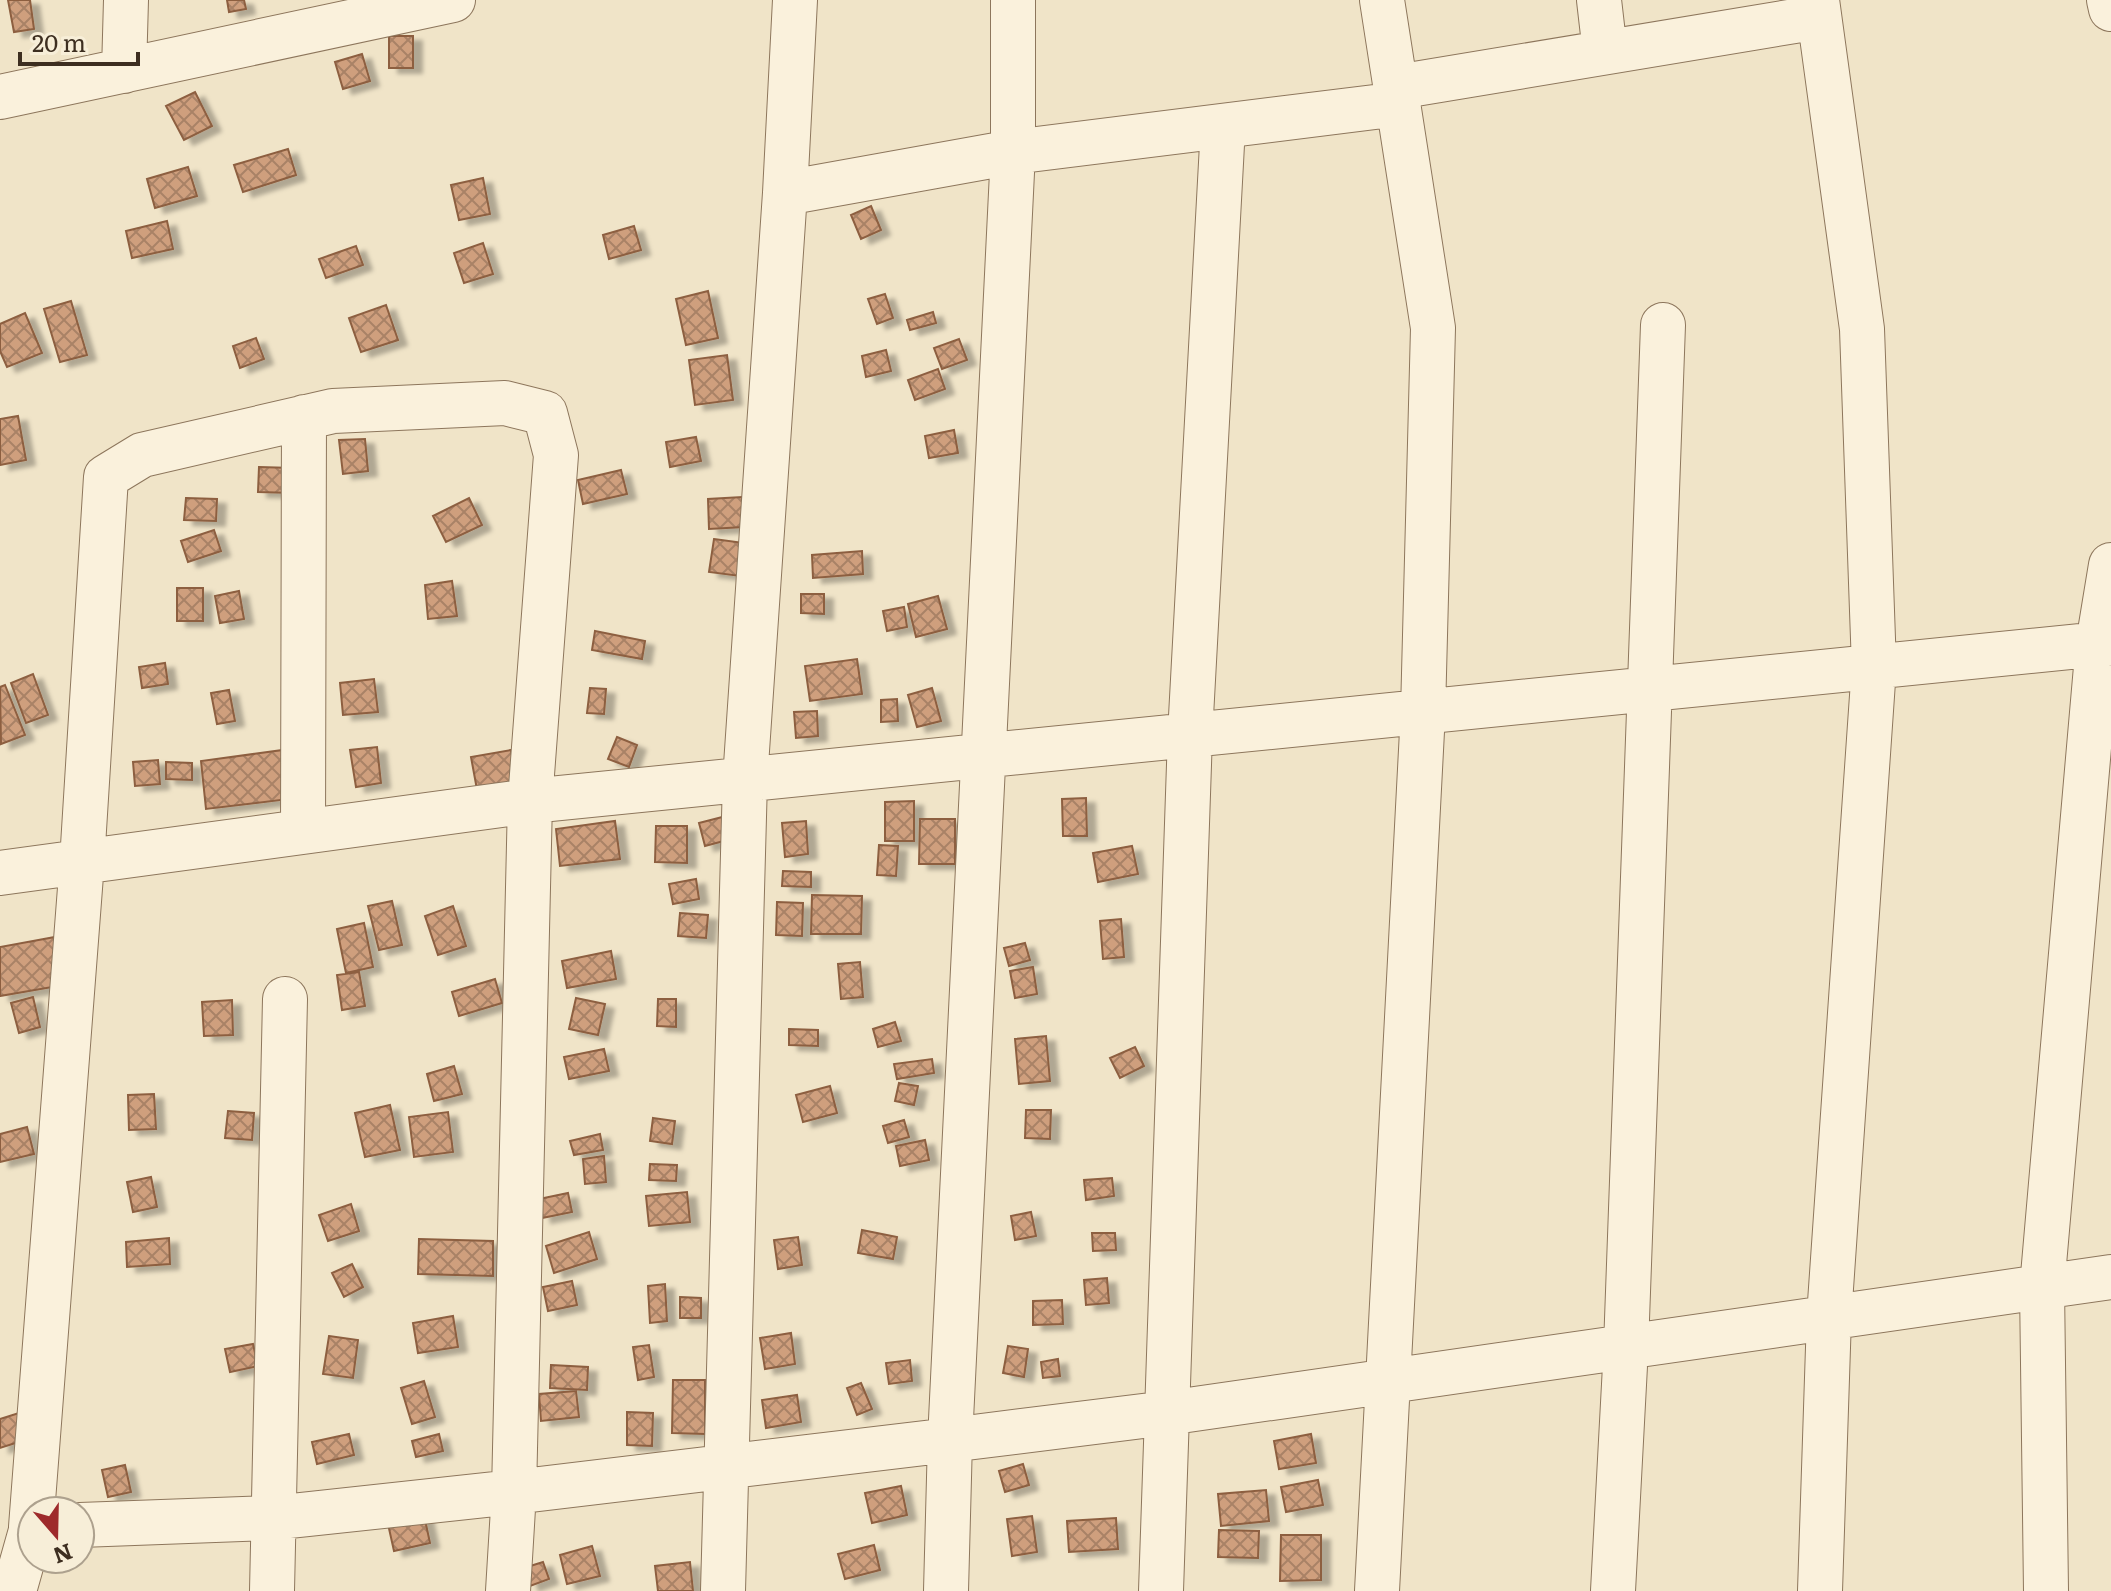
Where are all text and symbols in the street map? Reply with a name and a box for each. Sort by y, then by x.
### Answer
scale bar [20,16,138,66]
text: 20 m [32,24,86,59]
north arrow [16,1495,96,1575]
text: N [49,1537,78,1574]

